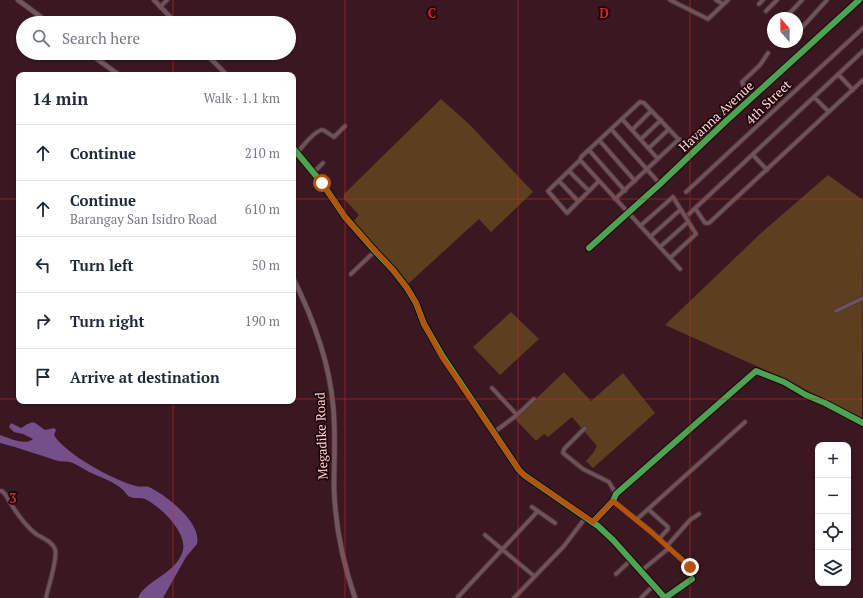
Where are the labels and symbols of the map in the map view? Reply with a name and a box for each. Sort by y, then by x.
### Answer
text: C [428,4,436,22]
text: D [599,4,609,22]
north arrow [767,12,803,48]
street label: Havanna Avenue [675,76,757,156]
street label: 4th Street [741,76,795,128]
route start [313,174,331,192]
street label: Megadike Road [310,392,332,480]
text: 3 [9,489,17,507]
route end [681,558,699,576]

